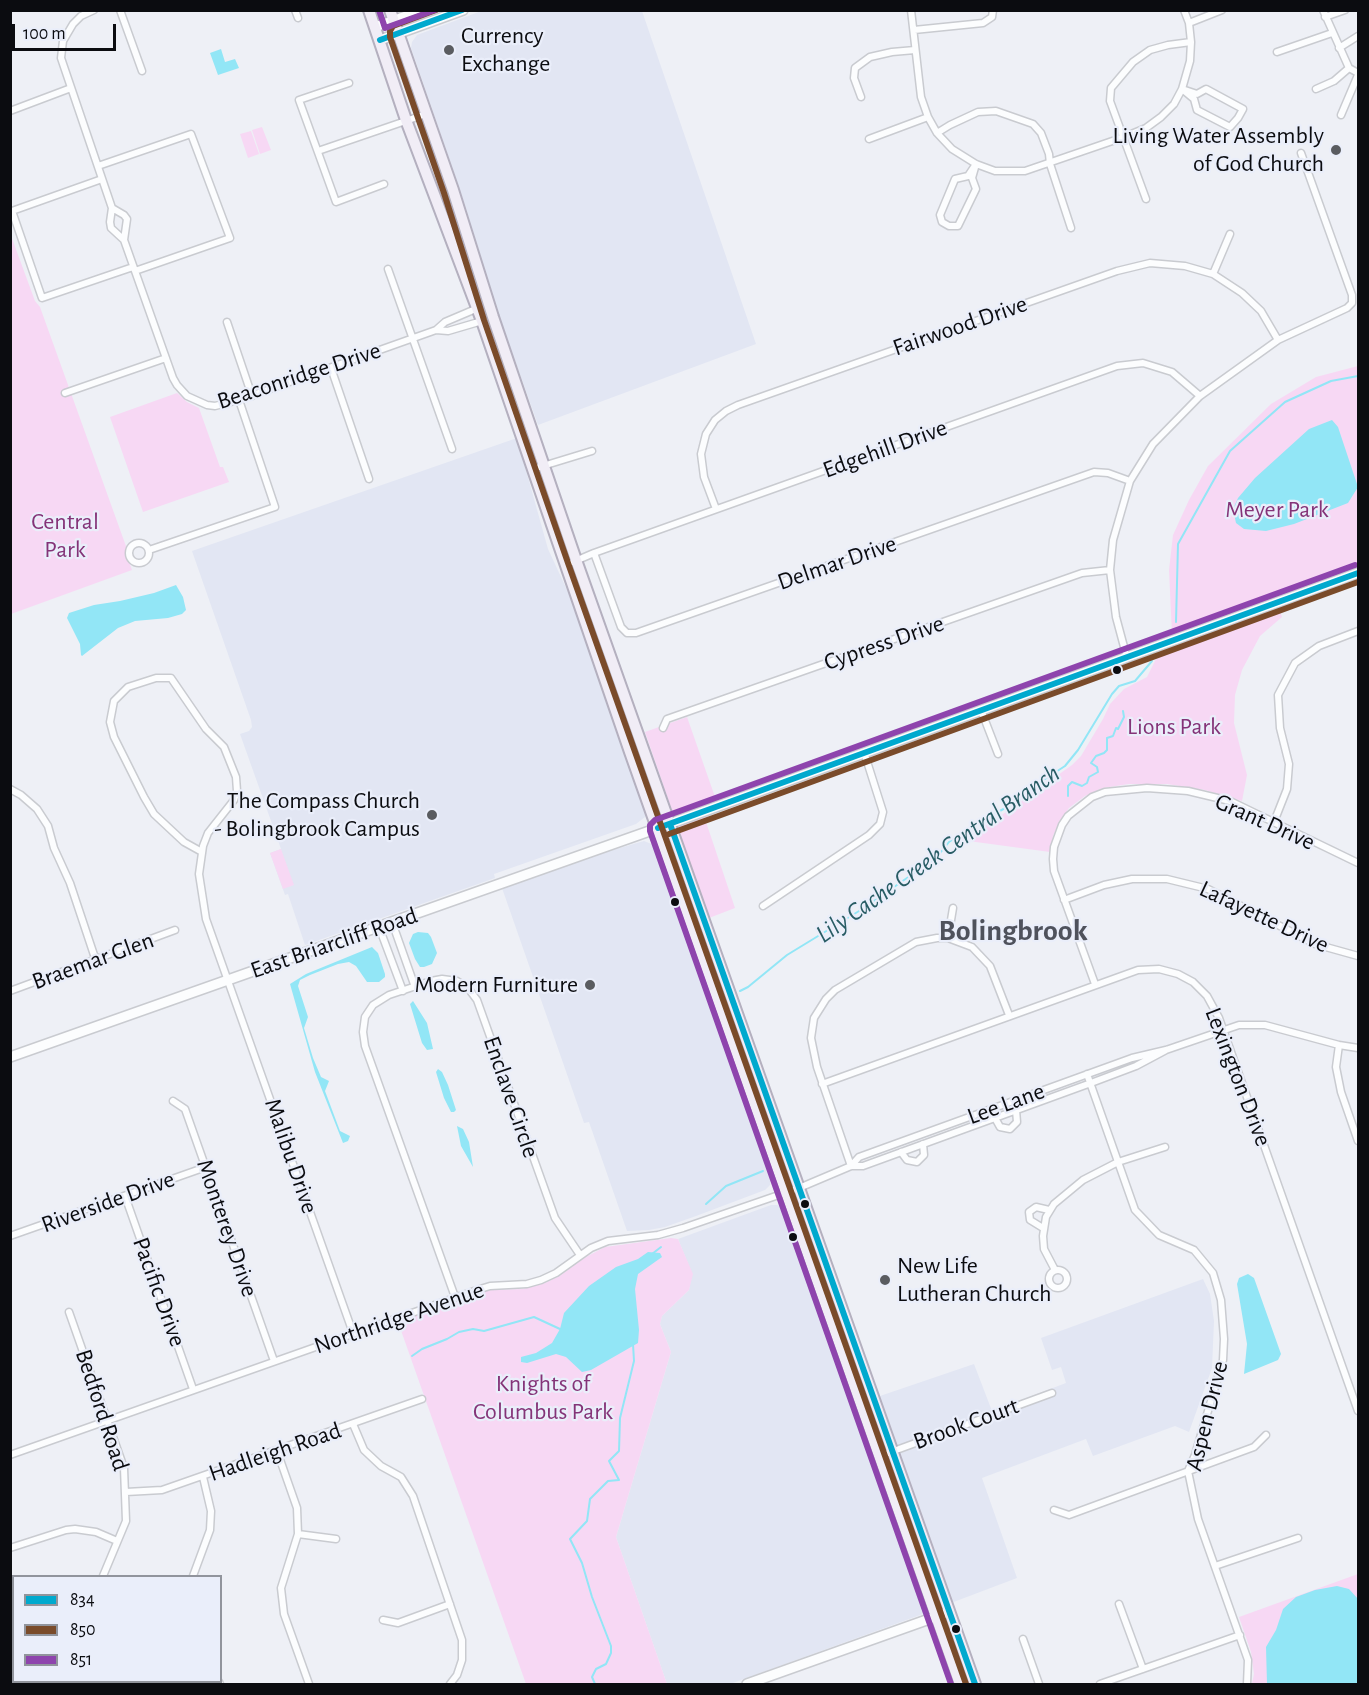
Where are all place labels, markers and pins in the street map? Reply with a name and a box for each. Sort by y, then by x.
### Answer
place label: Currency Exchange [461,22,550,78]
marker: Currency Exchange [442,43,456,57]
place label: Living Water Assembly of God Church [1113,122,1324,178]
marker: Living Water Assembly of God Church [1329,143,1343,157]
unlabelled marker [1111,664,1123,676]
place label: The Compass Church - Bolingbrook Campus [214,787,420,843]
marker: The Compass Church - Bolingbrook Campus [425,808,439,822]
unlabelled marker [669,896,681,908]
place label: Modern Furniture [414,971,578,999]
marker: Modern Furniture [583,978,597,992]
unlabelled marker [799,1198,811,1210]
unlabelled marker [787,1231,799,1243]
place label: New Life Lutheran Church [897,1252,1052,1308]
marker: New Life Lutheran Church [878,1273,892,1287]
unlabelled marker [950,1623,962,1635]

